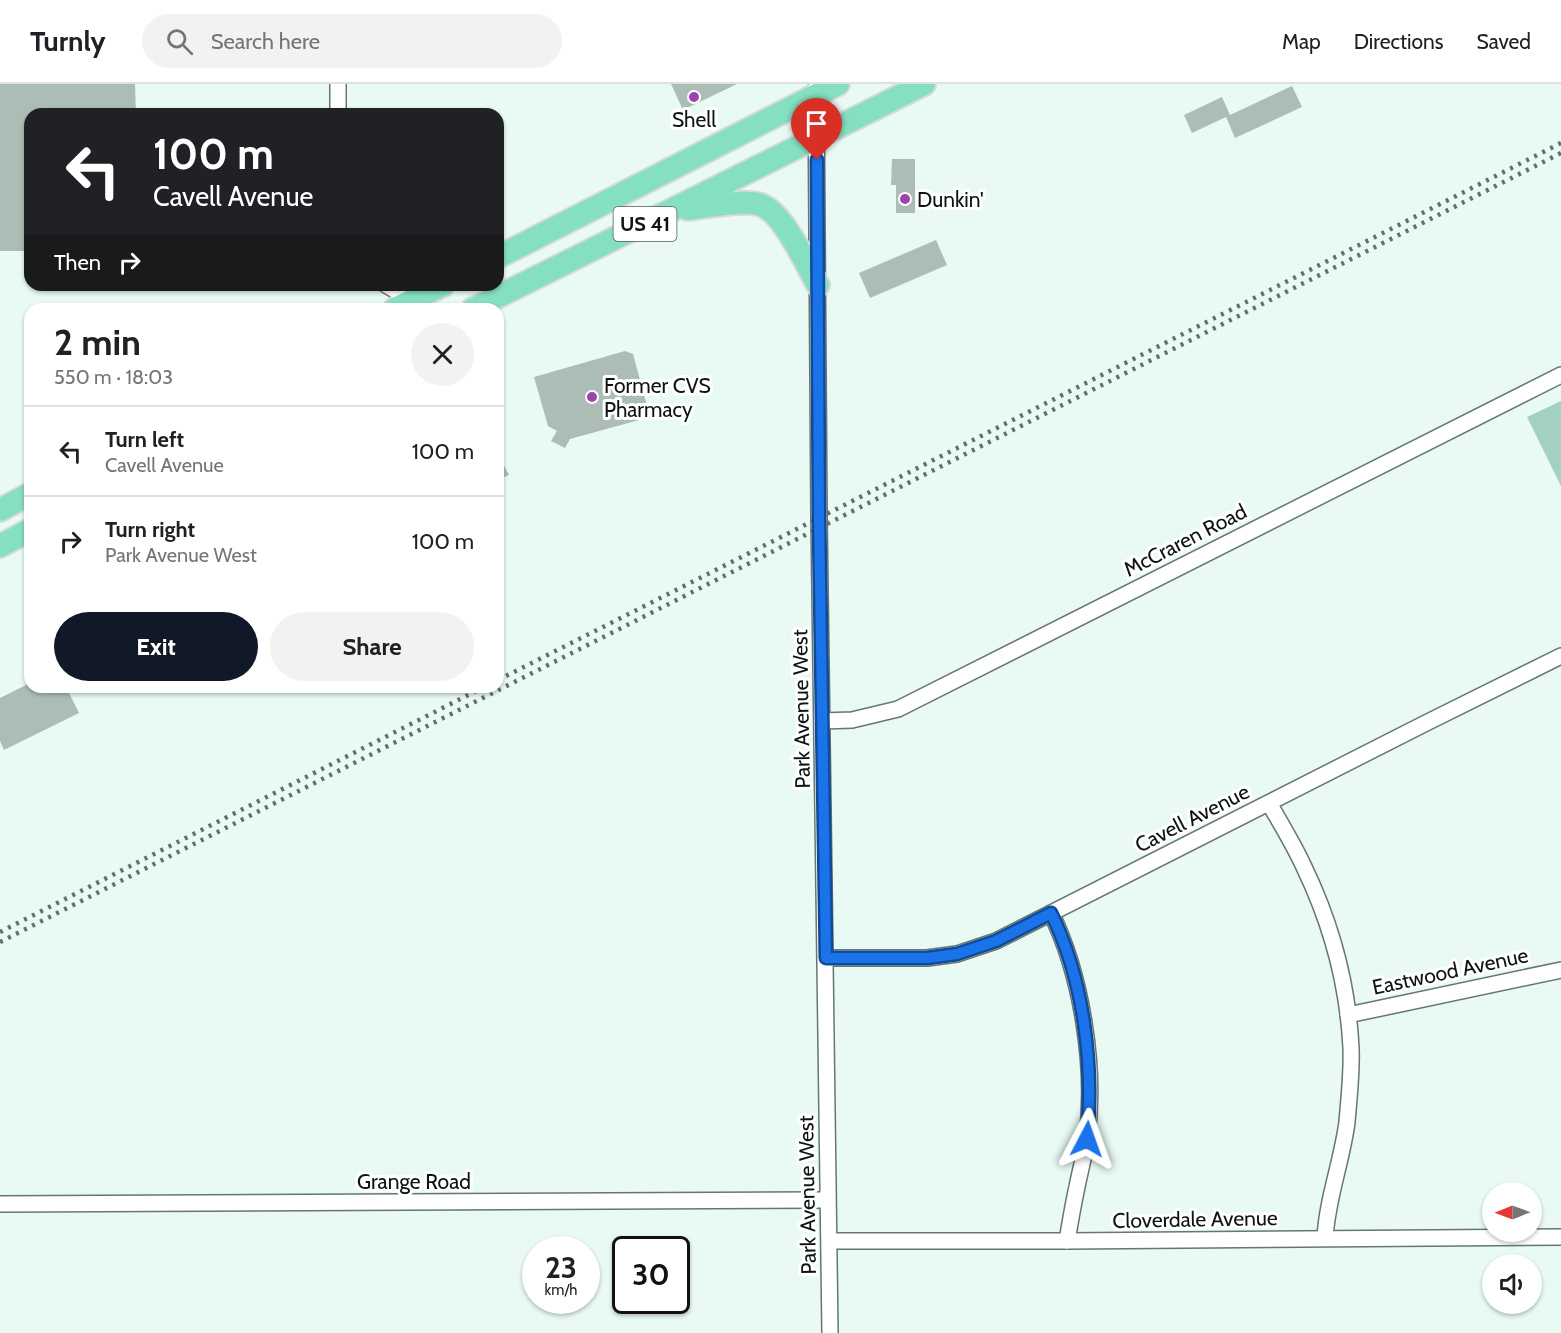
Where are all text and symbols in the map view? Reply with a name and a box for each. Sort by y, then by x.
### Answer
search box [142,14,562,68]
text: Turnly [30,24,106,58]
icon: search [163,25,196,58]
text: Search here [211,28,320,55]
text: Map [1282,29,1321,54]
text: Directions [1354,29,1443,54]
text: Saved [1476,29,1531,54]
marker: Shell [687,90,701,104]
pin [791,98,842,160]
place label: Shell [672,107,716,132]
icon: arrive [800,107,833,140]
text: 100 m [153,128,274,180]
icon: left [54,132,132,210]
text: Cavell Avenue [153,180,313,213]
place label: Dunkin' [917,187,984,212]
marker: Dunkin' [898,192,912,206]
road number: US 41 [614,207,676,241]
icon: right [113,246,146,279]
text: Then [54,249,101,276]
text: 2 min [54,320,141,364]
button: close [411,323,474,386]
text: 550 m · 18:03 [54,365,173,389]
place label: Former CVS Pharmacy [604,373,711,422]
marker: Former CVS Pharmacy [585,390,599,404]
text: Turn left [105,426,184,453]
icon: left [54,435,87,468]
text: 100 m [412,438,474,465]
text: Cavell Avenue [105,453,224,477]
street label: McCraren Road [1119,498,1251,582]
text: Turn right [105,516,195,543]
icon: right [54,525,87,558]
text: 100 m [412,528,474,555]
text: Park Avenue West [105,543,257,567]
button: Exit [54,612,258,681]
button: Share [270,612,474,681]
street label: Park Avenue West [787,629,815,789]
street label: Cavell Avenue [1131,778,1253,857]
street label: Eastwood Avenue [1370,942,1530,1000]
position arrow [1055,1107,1119,1171]
street label: Park Avenue West [793,1115,821,1275]
street label: Grange Road [357,1169,471,1194]
north arrow [1482,1182,1542,1242]
map controls [1482,1182,1542,1314]
street label: Cloverdale Avenue [1112,1205,1278,1233]
speed limit sign: 30 [612,1236,690,1314]
text: 23 [545,1249,577,1286]
button: sound [1482,1254,1542,1314]
text: km/h [545,1281,577,1299]

